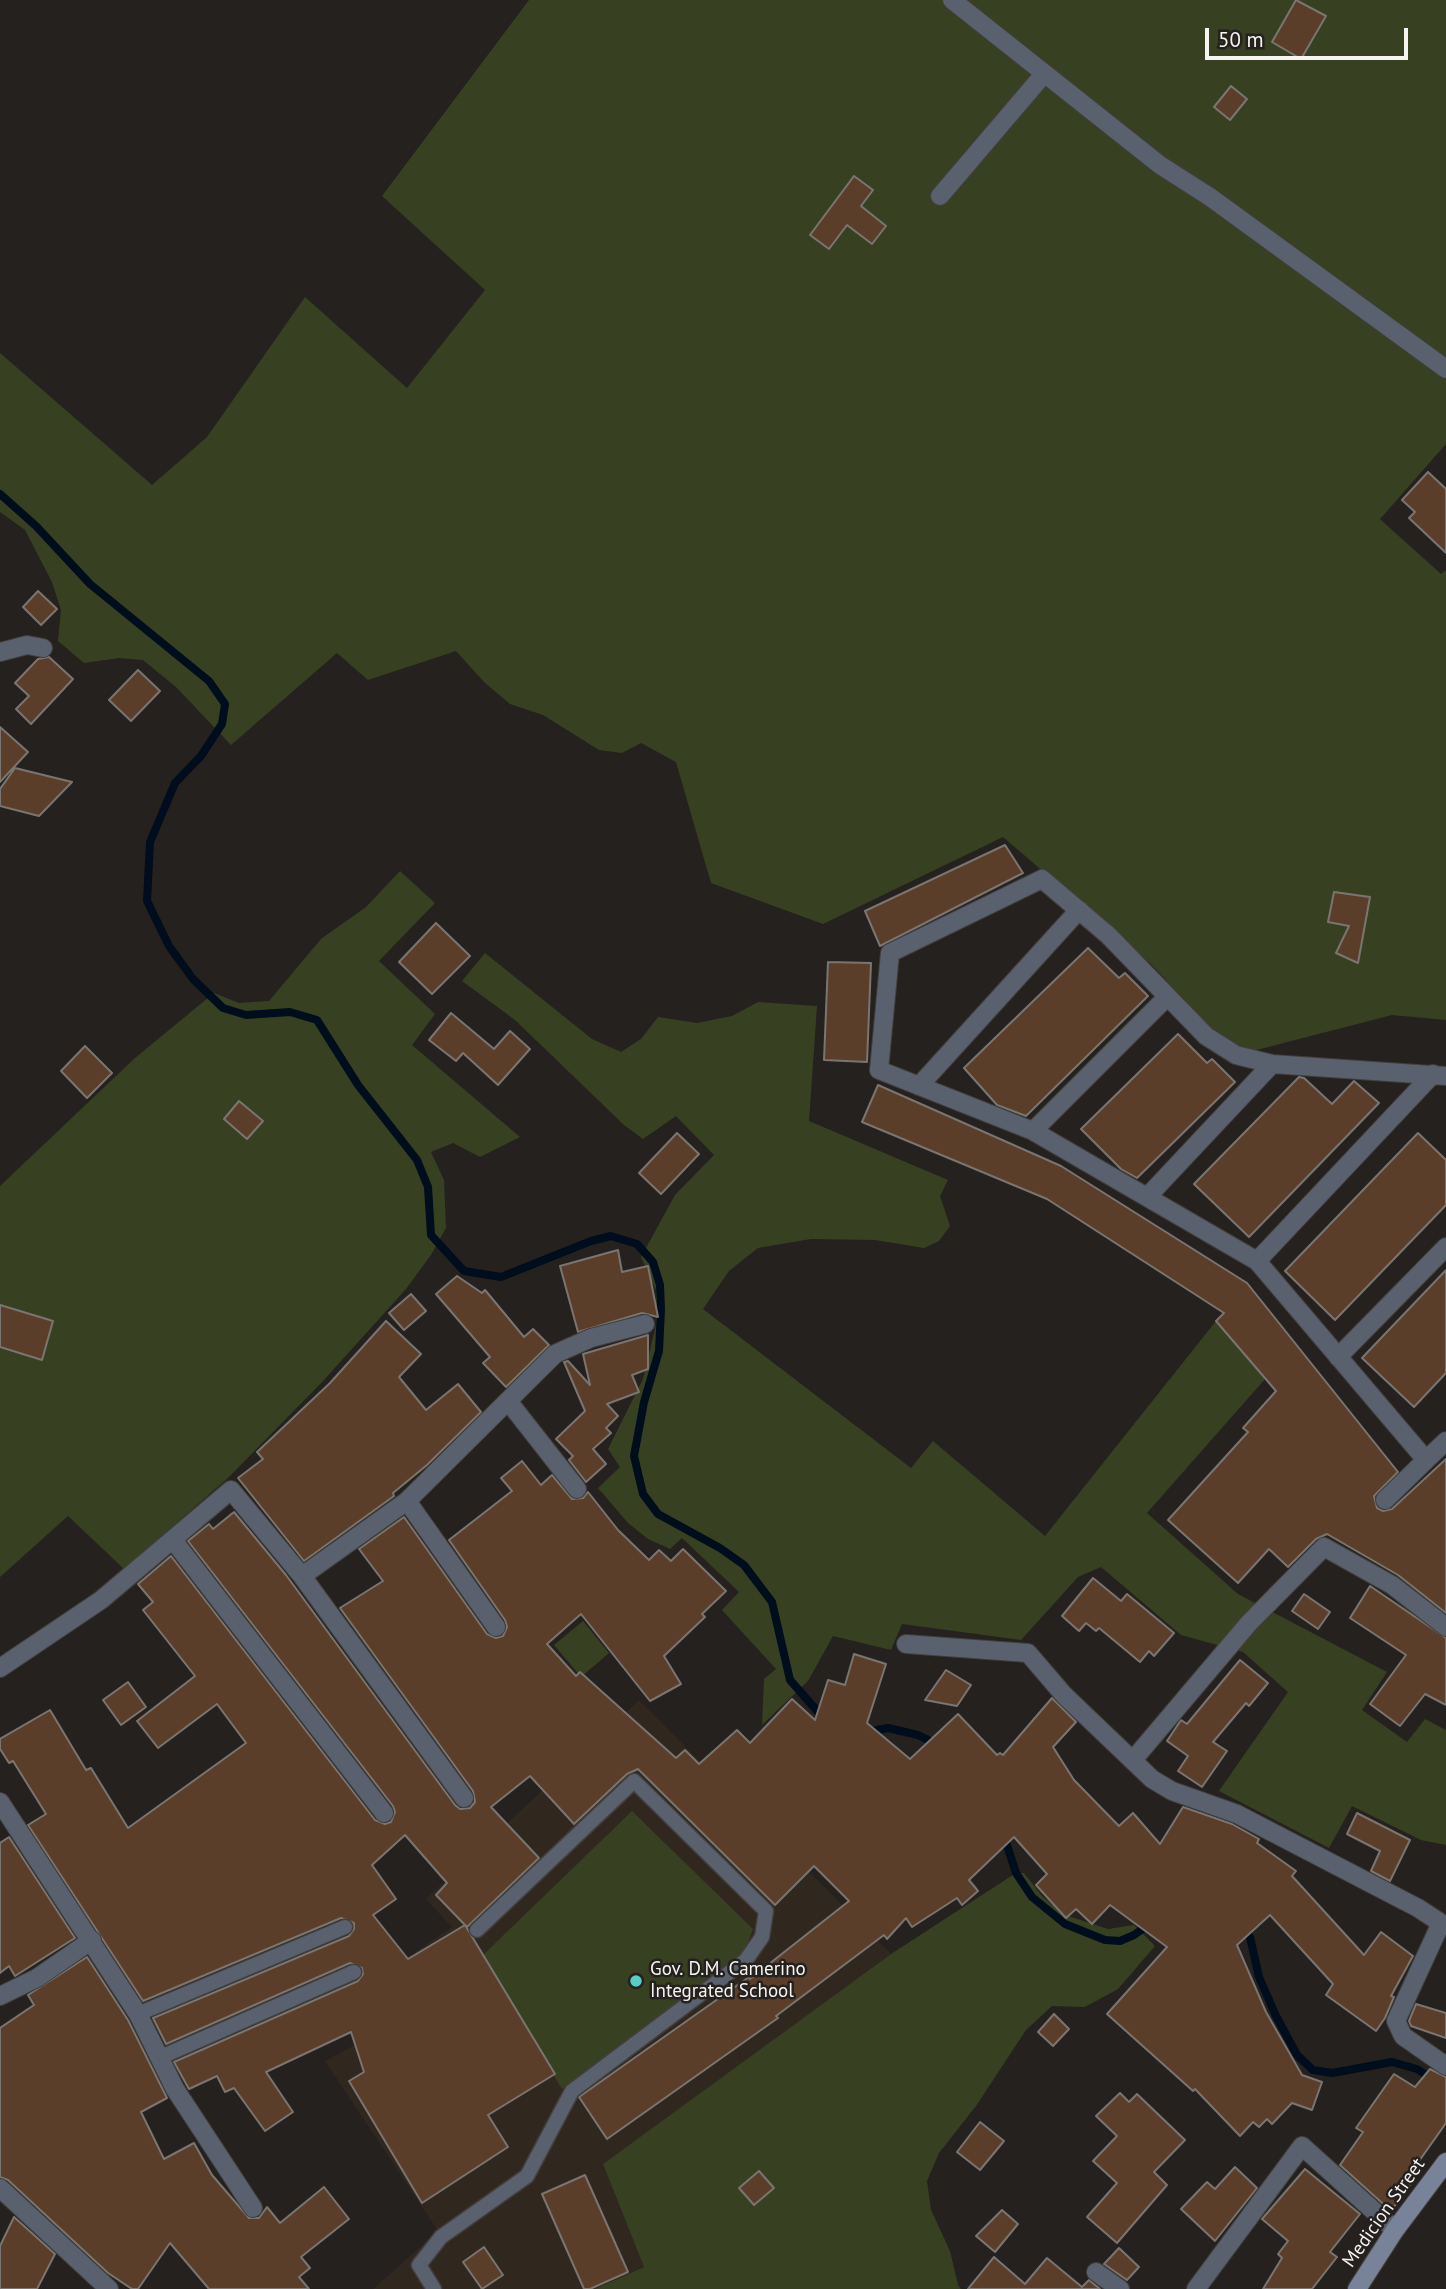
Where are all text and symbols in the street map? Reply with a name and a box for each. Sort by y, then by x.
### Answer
scale bar [1208,14,1411,58]
text: 50 m [1218,26,1264,53]
place label: Gov. D.M. Camerino Integrated School [650,1959,806,2003]
marker: Gov. D.M. Camerino Integrated School [628,1973,644,1989]
street label: Medicion Street [1338,2154,1430,2272]

